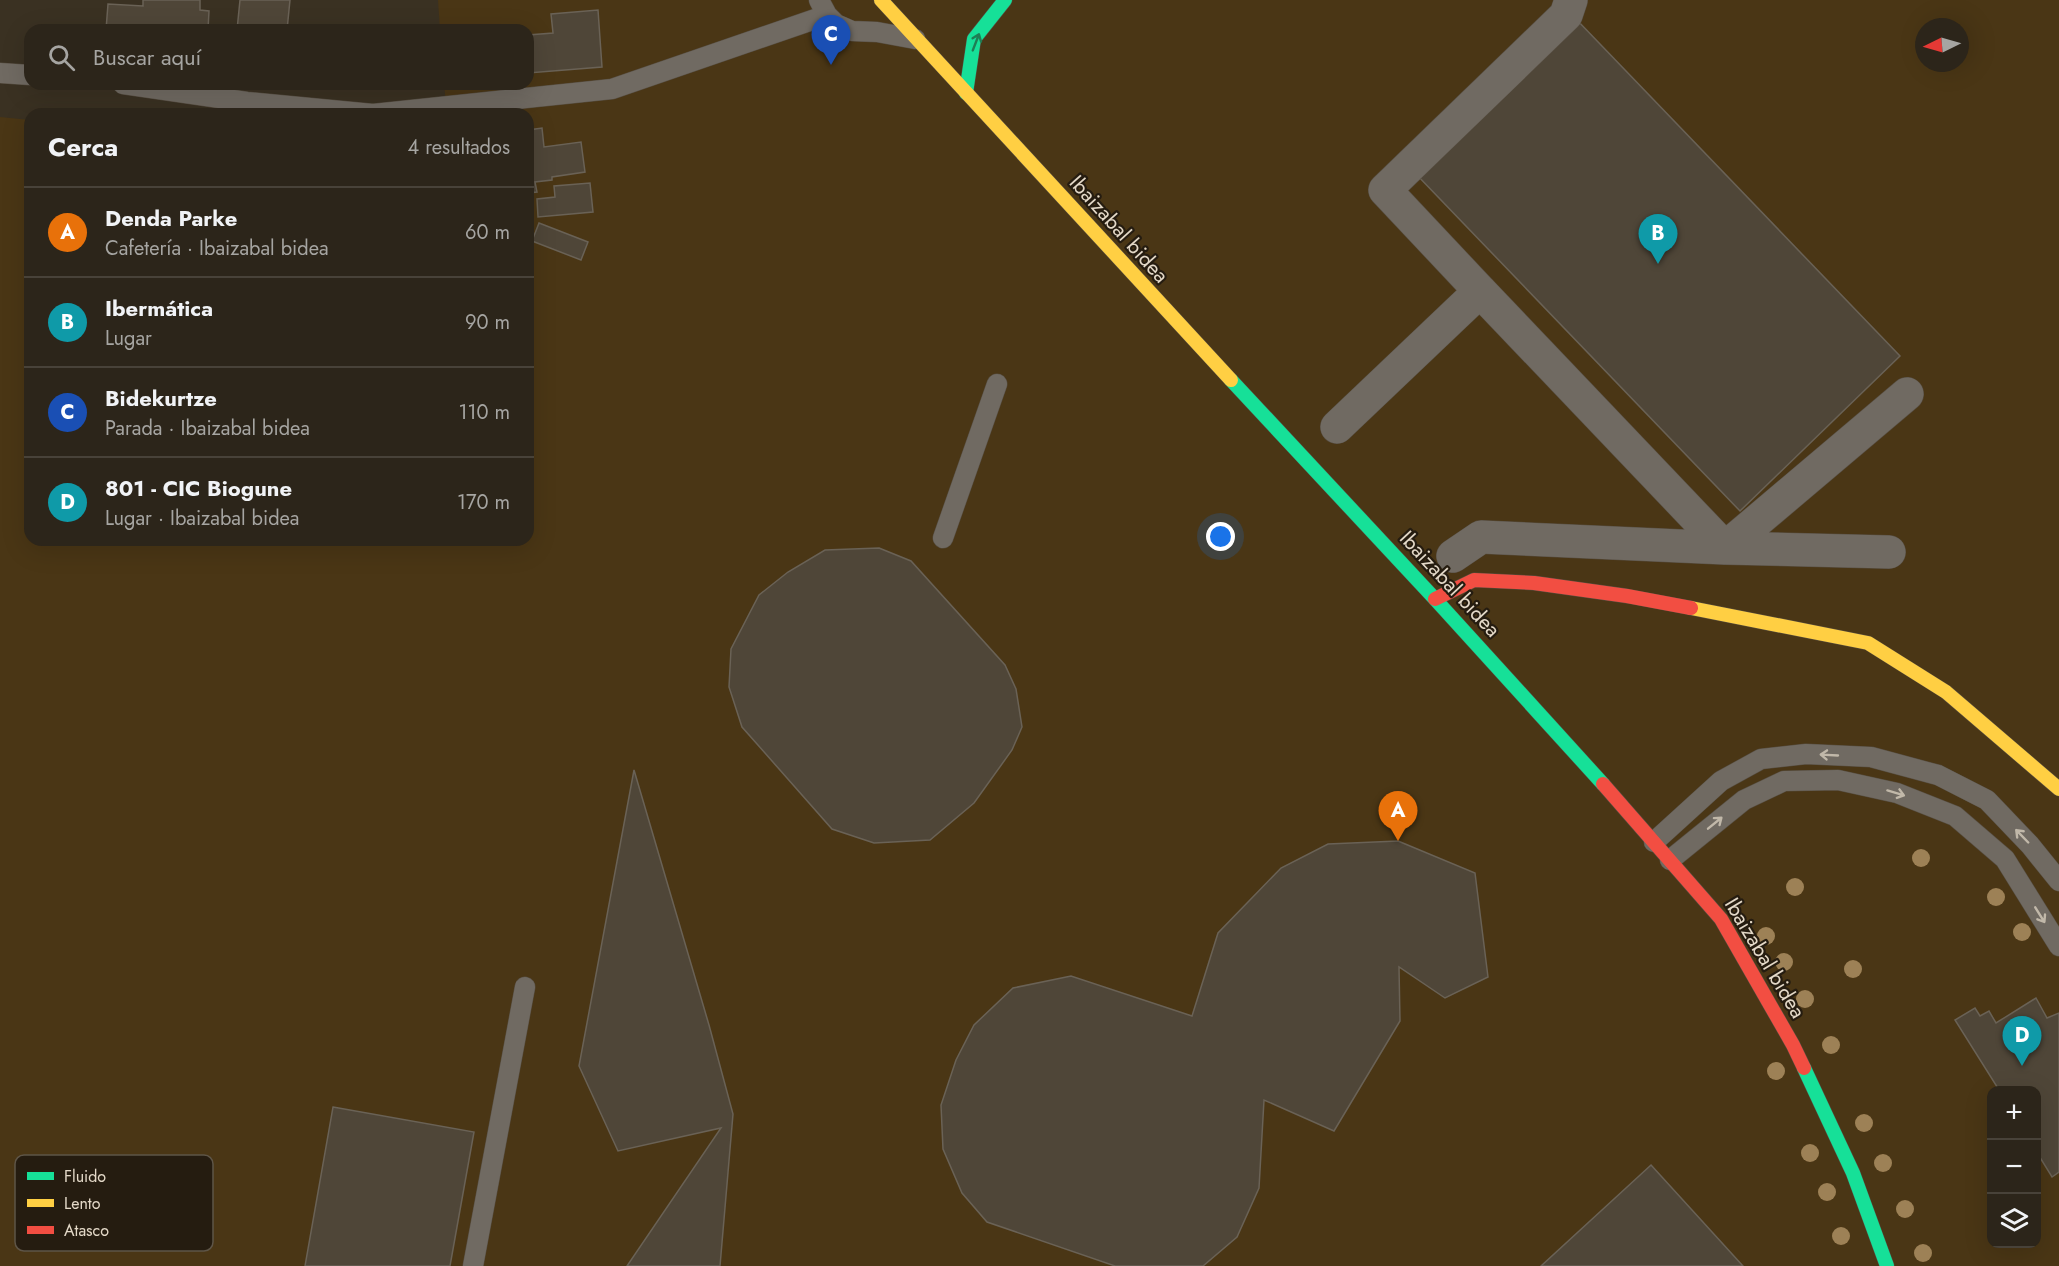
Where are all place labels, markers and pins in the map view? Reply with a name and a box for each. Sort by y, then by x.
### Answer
pin: C [812,16,850,65]
pin: B [1638,214,1678,264]
pin: A [1378,792,1418,841]
pin: D [2002,1016,2042,1066]

